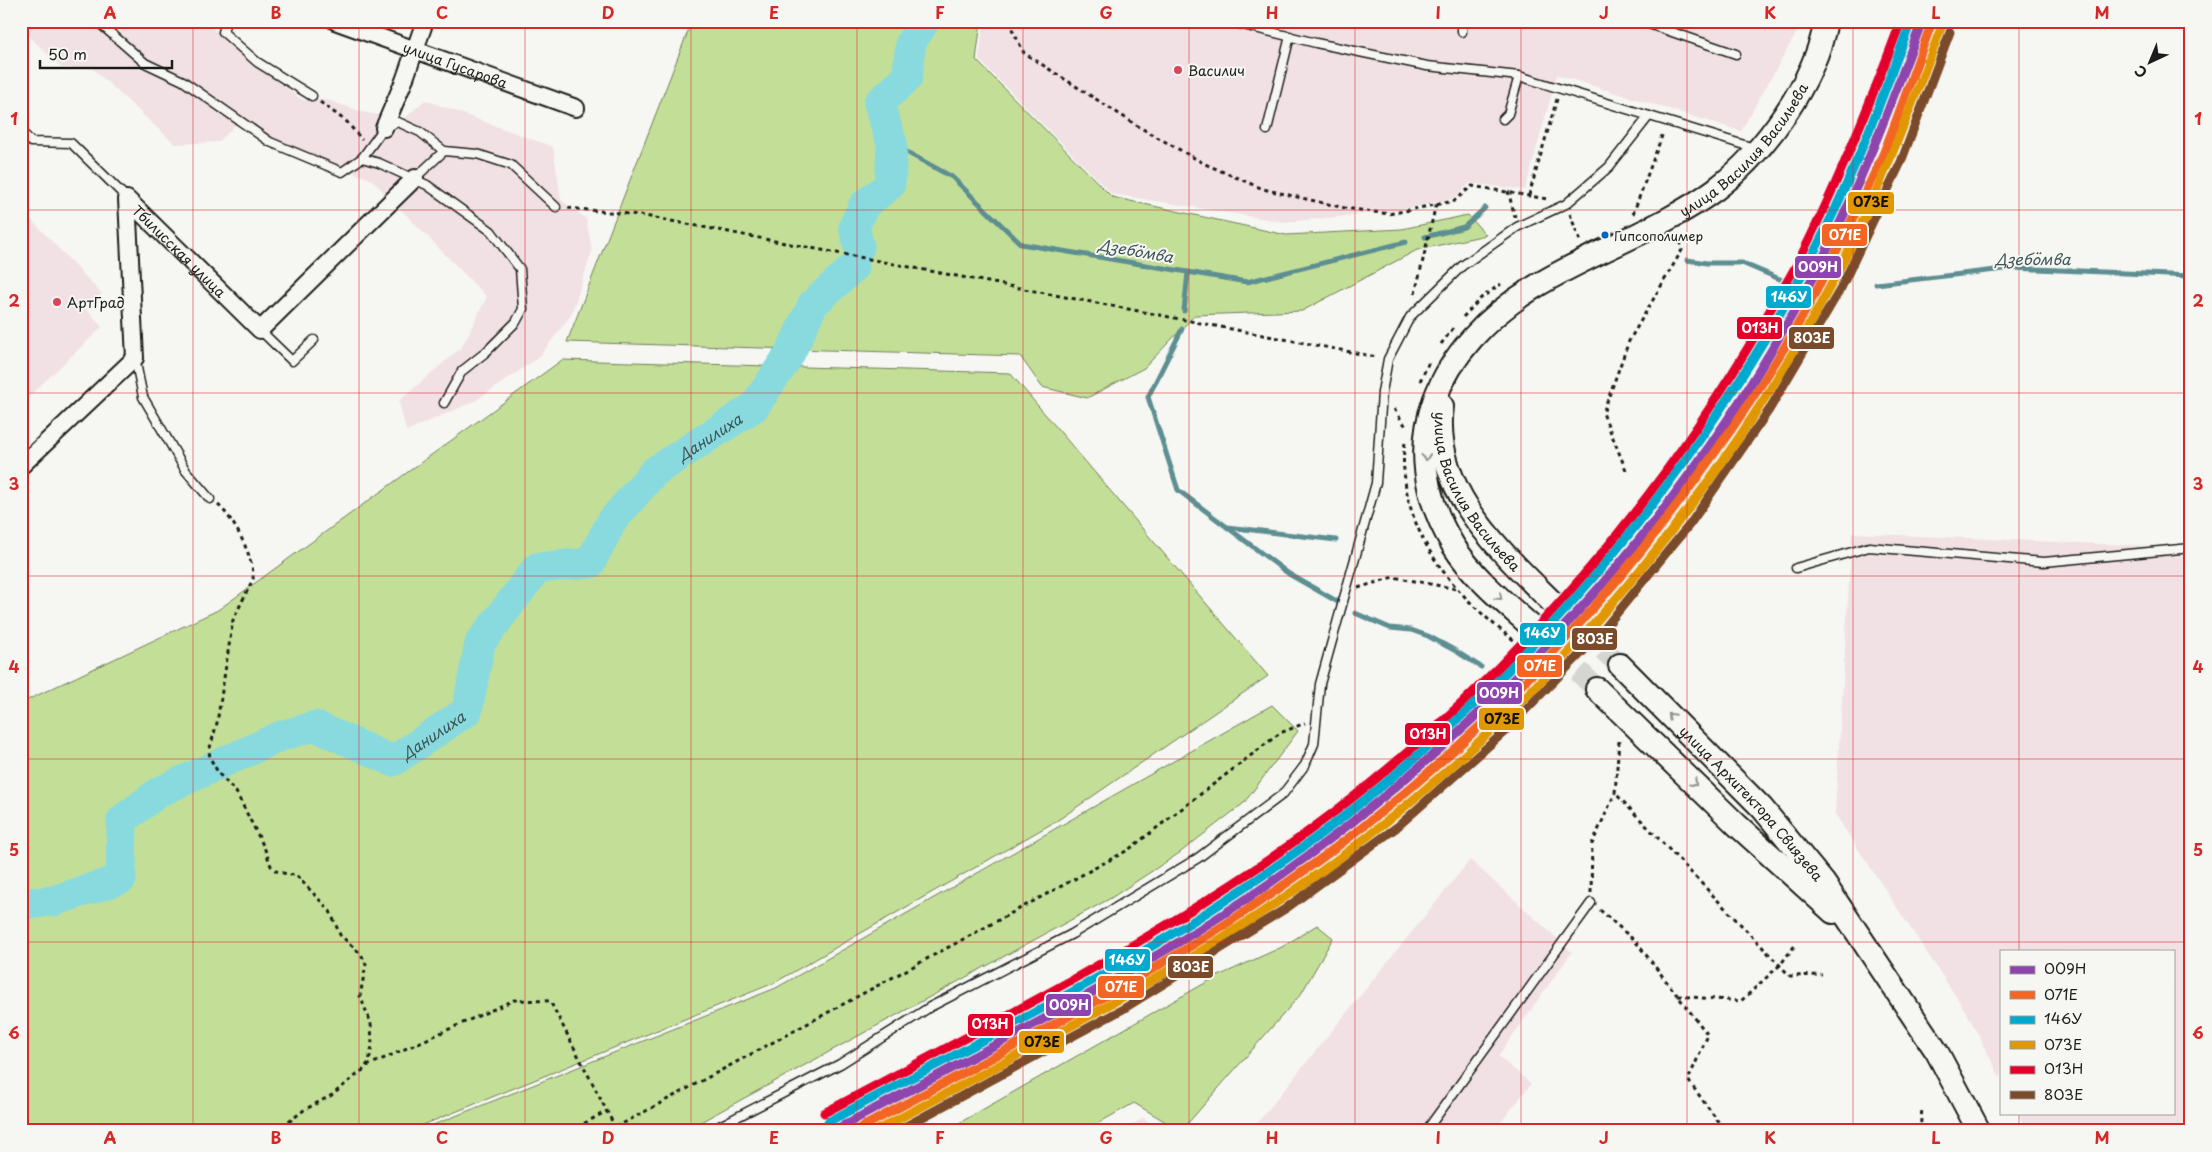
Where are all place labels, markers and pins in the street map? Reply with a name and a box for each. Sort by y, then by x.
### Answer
place label: Василич [1188,60,1245,81]
marker: Василич [1172,64,1184,76]
place label: Гипсополимер [1614,226,1703,245]
marker: Гипсополимер [1600,230,1610,240]
place label: АртГрад [67,292,125,313]
marker: АртГрад [51,296,63,308]

